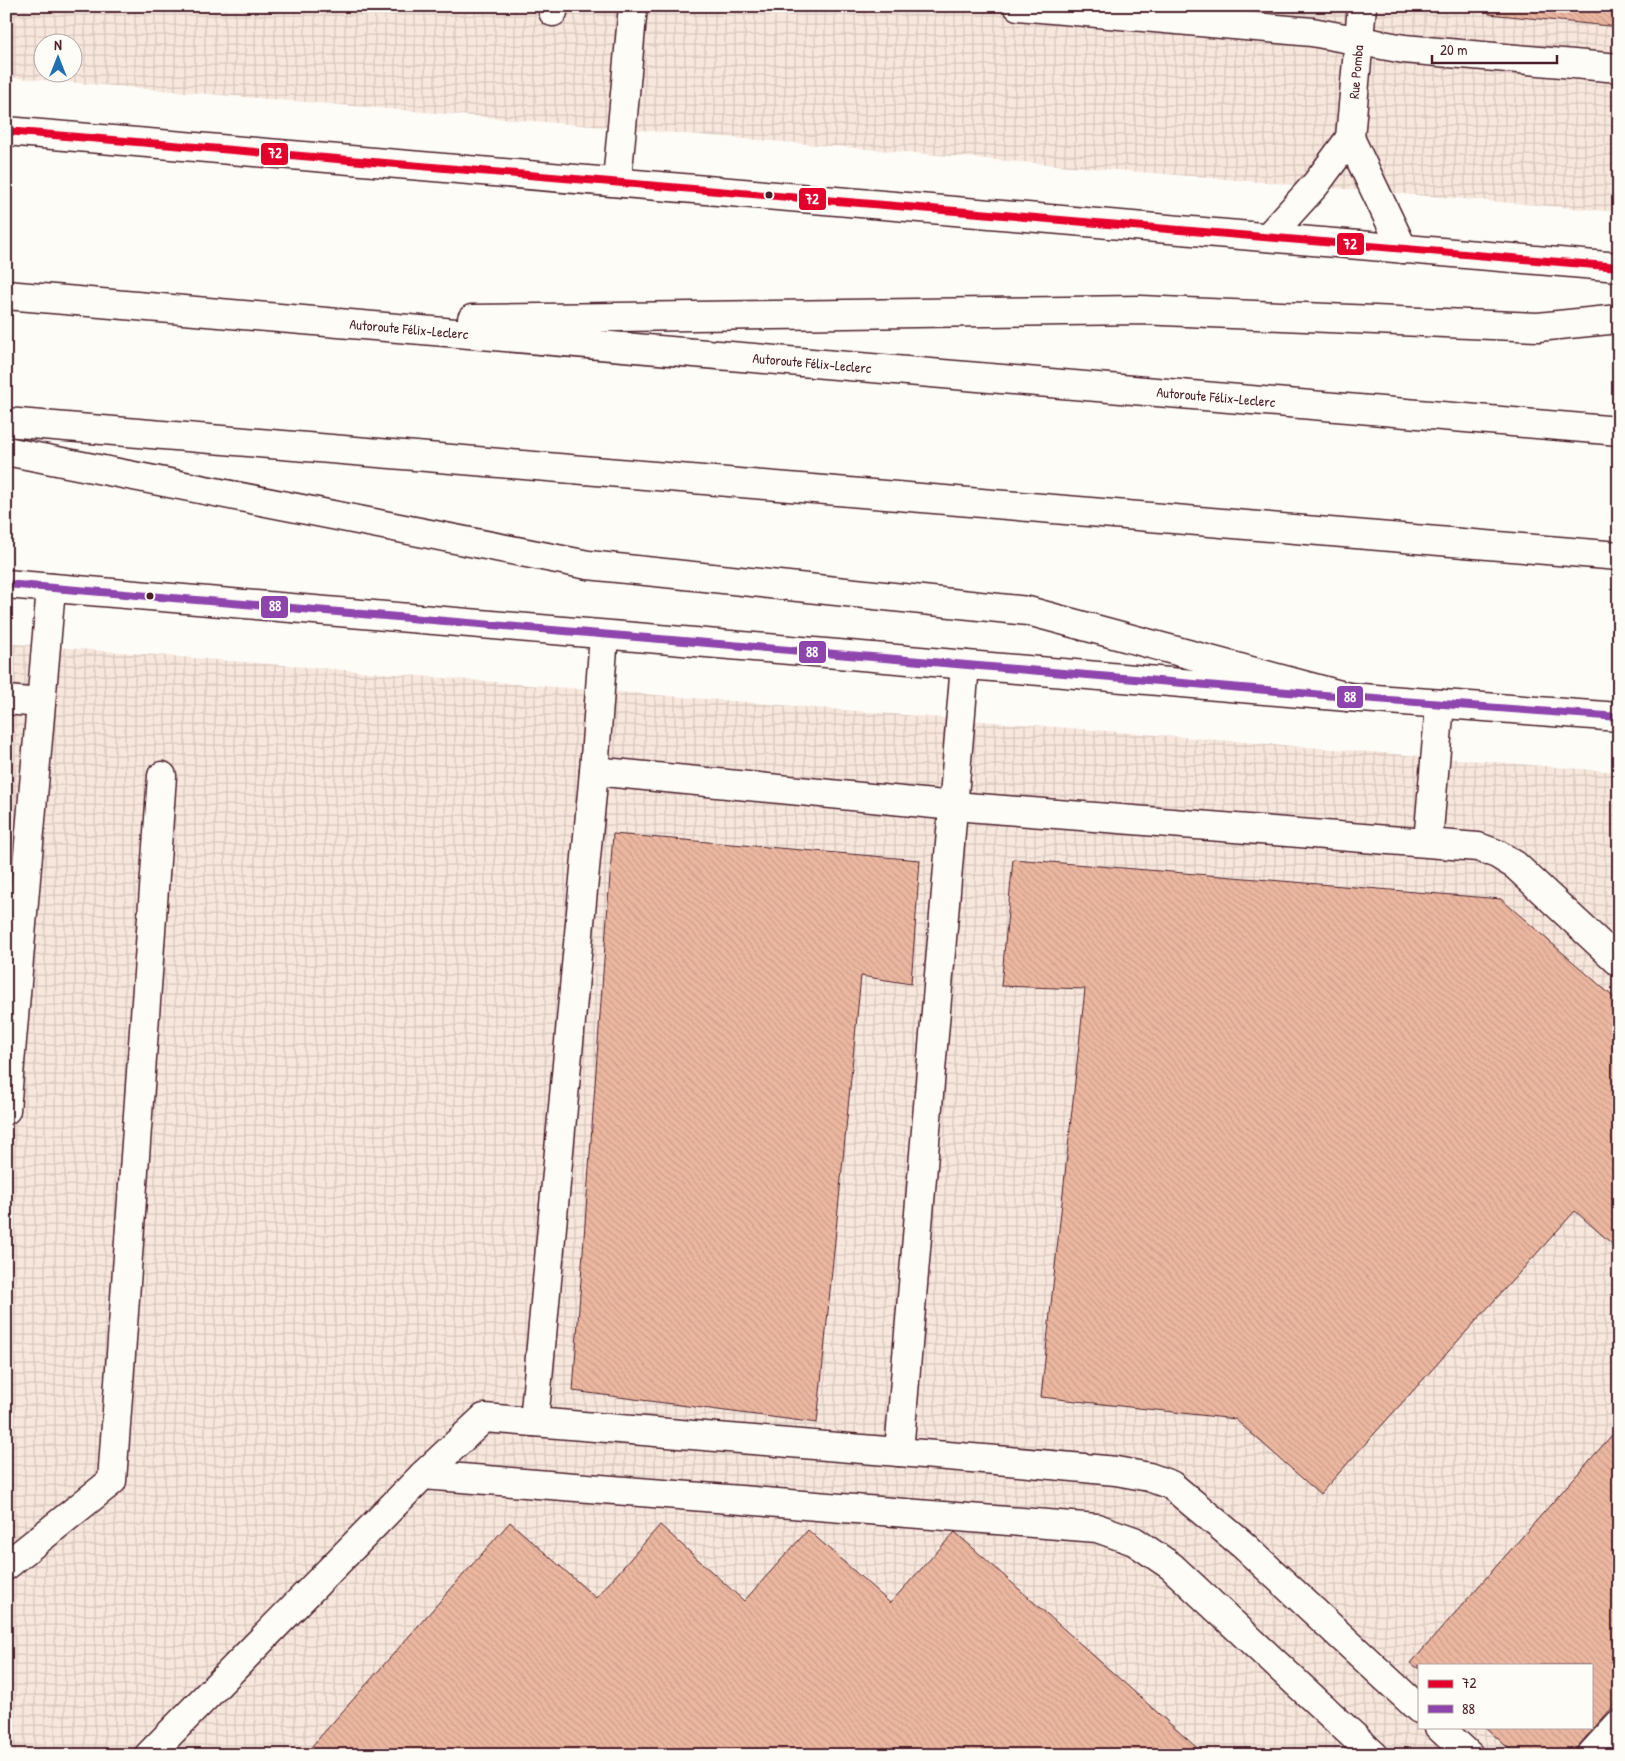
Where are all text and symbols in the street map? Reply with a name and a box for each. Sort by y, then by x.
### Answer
north arrow [32,32,82,82]
scale bar [1432,32,1558,64]
text: N [54,35,62,54]
text: 20 m [1440,39,1467,60]
street label: Rue Pomba [1344,44,1367,100]
line badge: 72 [260,142,289,166]
text: 72 [267,143,282,162]
line badge: 72 [798,187,827,211]
text: 72 [804,189,819,208]
unlabelled marker [764,190,774,200]
line badge: 72 [1336,232,1365,256]
text: 72 [1342,234,1357,253]
street label: Autoroute Félix-Leclerc [349,314,470,343]
street label: Autoroute Félix-Leclerc [752,348,873,377]
street label: Autoroute Félix-Leclerc [1156,382,1277,411]
unlabelled marker [145,591,155,601]
line badge: 88 [260,595,289,619]
text: 88 [269,596,281,615]
line badge: 88 [798,640,827,664]
text: 88 [806,642,818,661]
line badge: 88 [1336,685,1364,709]
text: 88 [1344,687,1356,706]
legend [1418,1664,1592,1728]
text: 72 [1462,1672,1476,1693]
text: 88 [1462,1698,1475,1719]

